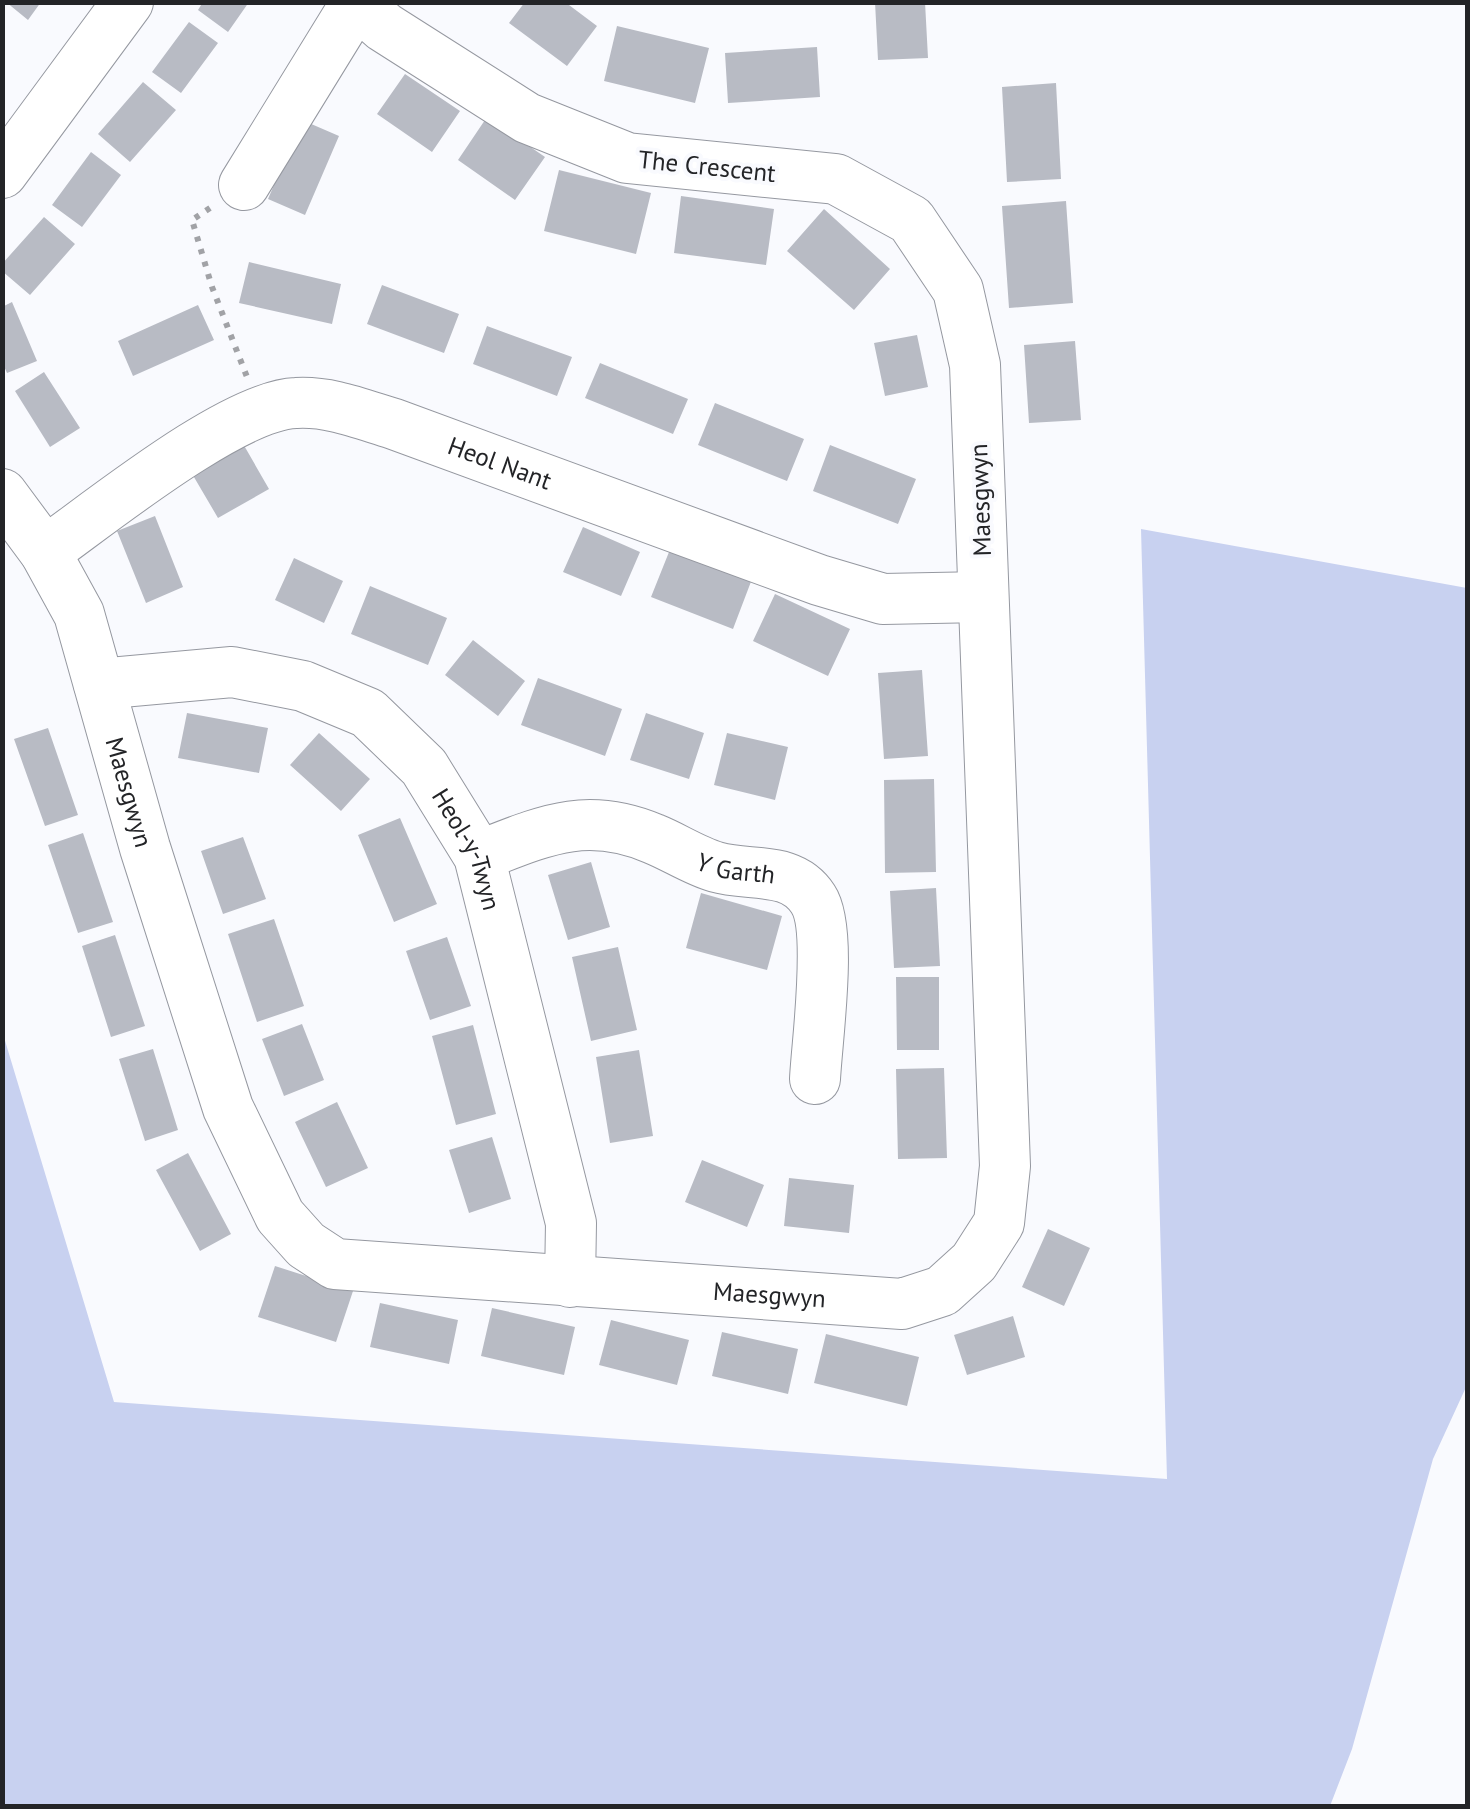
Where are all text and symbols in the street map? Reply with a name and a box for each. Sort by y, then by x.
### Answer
street label: The Crescent [637,143,778,189]
street label: Heol Nant [444,429,557,497]
street label: Maesgwyn [962,443,998,557]
street label: Maesgwyn [99,734,160,851]
street label: Heol-y-Twyn [425,782,508,914]
street label: Y Garth [692,845,777,891]
street label: Maesgwyn [712,1275,827,1315]

